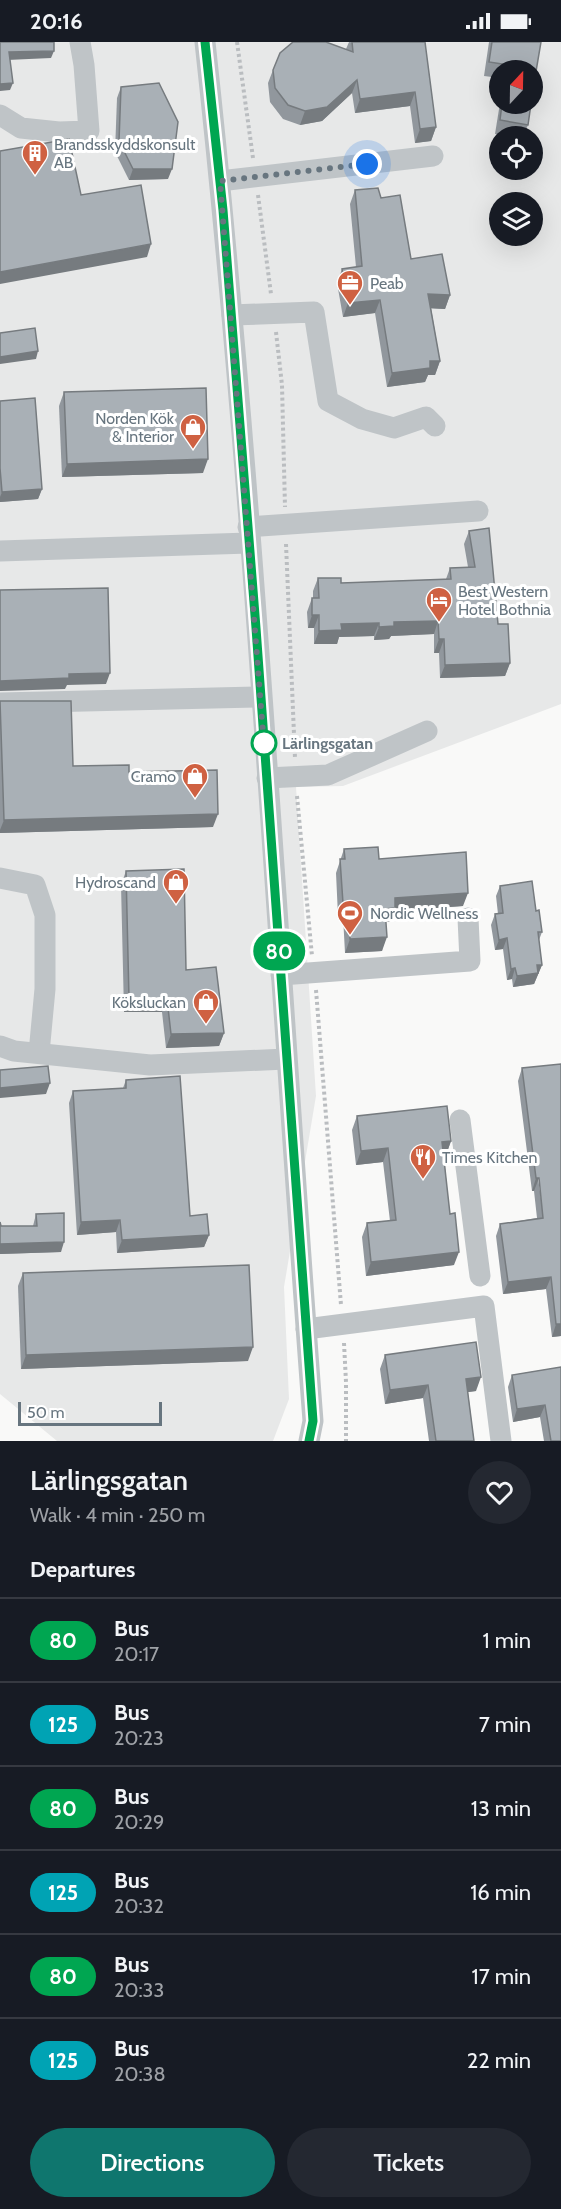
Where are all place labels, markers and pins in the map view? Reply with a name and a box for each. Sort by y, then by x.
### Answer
place label: Brandsskyddskonsult AB [54,135,196,172]
building icon: Brandsskyddskonsult AB [20,138,50,176]
office icon: Peab [335,268,365,306]
place label: Peab [370,274,404,293]
place label: Norden Kök & Interior [95,409,175,446]
shop icon: Norden Kök & Interior [178,412,208,450]
place label: Best Western Hotel Bothnia [458,582,551,619]
hotel icon: Best Western Hotel Bothnia [424,585,454,623]
marker: Lärlingsgatan [251,730,277,756]
place label: Lärlingsgatan [282,734,373,753]
shop icon: Cramo [180,761,210,799]
place label: Cramo [131,767,176,786]
shop icon: Hydroscand [161,867,191,905]
place label: Hydroscand [75,873,156,892]
sports icon: Nordic Wellness [335,898,365,936]
place label: Nordic Wellness [370,904,479,923]
shop icon: Köksluckan [191,987,221,1025]
place label: Köksluckan [112,993,186,1012]
restaurant icon: Times Kitchen [408,1142,438,1180]
place label: Times Kitchen [442,1148,538,1167]

